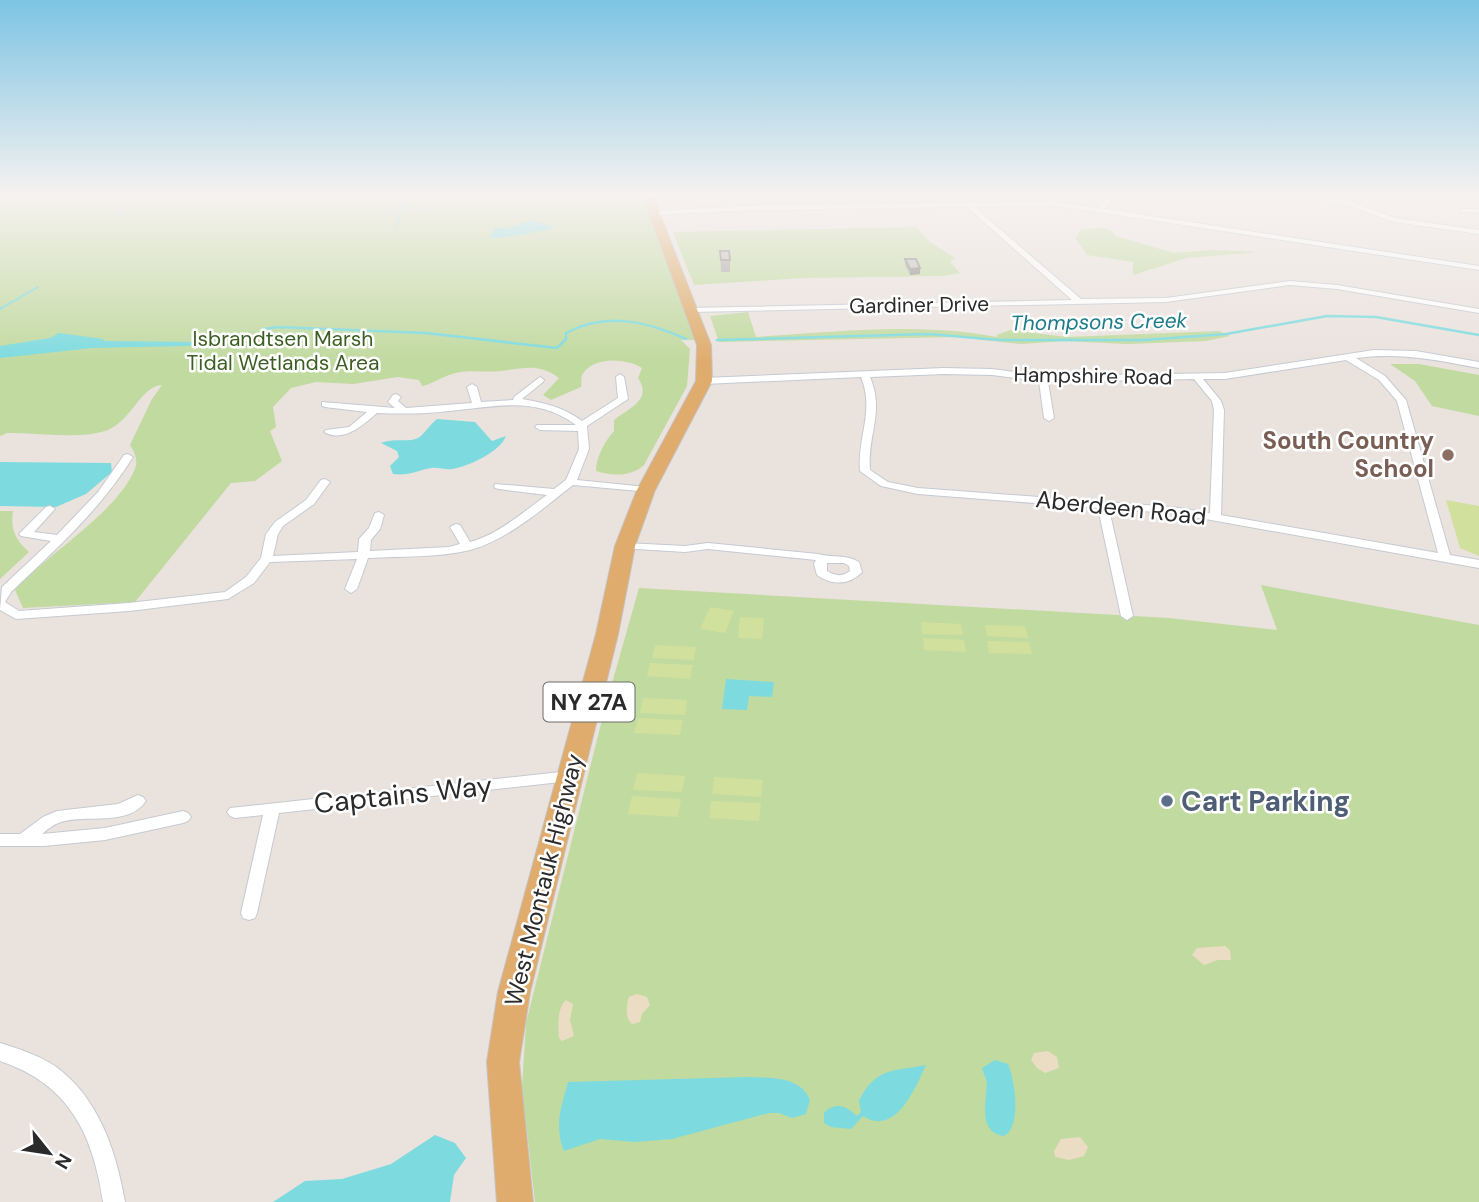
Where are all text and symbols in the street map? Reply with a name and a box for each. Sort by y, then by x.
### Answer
street label: Gardiner Drive [849,290,989,320]
water label: Thompsons Creek [1011,306,1188,338]
park label: Isbrandtsen Marsh Tidal Wetlands Area [187,325,379,377]
street label: Hampshire Road [1013,361,1173,391]
place label: South Country School [1263,425,1434,484]
marker: South Country School [1440,447,1456,463]
street label: Aberdeen Road [1034,483,1208,532]
road number: NY 27A [544,682,634,722]
street label: West Montauk Highway [497,750,590,1009]
street label: Captains Way [312,767,494,822]
place label: Cart Parking [1181,783,1350,820]
marker: Cart Parking [1159,793,1175,809]
north arrow [14,1118,84,1188]
text: N [49,1149,78,1174]

